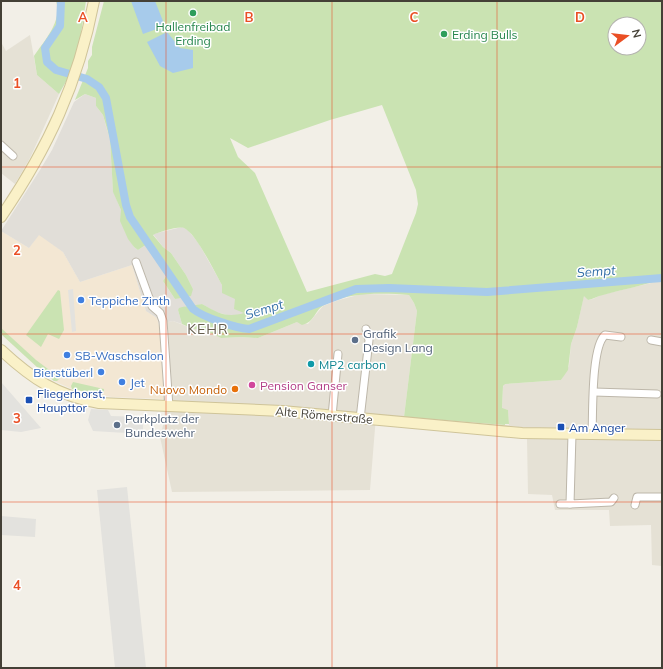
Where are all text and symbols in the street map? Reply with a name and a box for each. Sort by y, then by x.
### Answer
marker: Hallenfreibad Erding [188,8,198,18]
text: A [78,9,88,25]
text: B [245,9,254,25]
text: C [410,9,419,25]
text: D [575,9,585,25]
north arrow [607,16,647,56]
place label: Hallenfreibad Erding [156,19,230,48]
place label: Erding Bulls [452,27,518,42]
text: N [629,28,644,39]
marker: Erding Bulls [439,29,449,39]
text: 1 [13,75,21,91]
text: 2 [13,242,21,258]
water label: Sempt [576,262,616,280]
place label: Teppiche Zinth [89,293,170,308]
marker: Teppiche Zinth [76,295,86,305]
water label: Sempt [243,296,285,322]
district label: KEHR [187,320,229,338]
place label: Grafik Design Lang [363,326,433,355]
marker: Grafik Design Lang [350,335,360,345]
place label: SB-Waschsalon [75,348,164,363]
marker: SB-Waschsalon [62,350,72,360]
place label: MP2 carbon [319,357,386,372]
marker: MP2 carbon [306,359,316,369]
place label: Bierstüberl [33,365,93,380]
marker: Bierstüberl [96,367,106,377]
place label: Jet [130,375,145,390]
marker: Jet [117,377,127,387]
place label: Pension Ganser [260,378,347,393]
marker: Pension Ganser [247,380,257,390]
place label: Nuovo Mondo [150,382,227,397]
marker: Nuovo Mondo [230,384,240,394]
place label: Fliegerhorst, Haupttor [37,386,105,415]
marker: Fliegerhorst, Haupttor [24,395,34,405]
street label: Alte Römerstraße [275,403,373,427]
text: 3 [13,410,21,426]
place label: Parkplatz der Bundeswehr [125,411,200,440]
marker: Parkplatz der Bundeswehr [112,420,122,430]
place label: Am Anger [569,420,626,435]
marker: Am Anger [556,422,566,432]
text: 4 [13,577,21,593]

